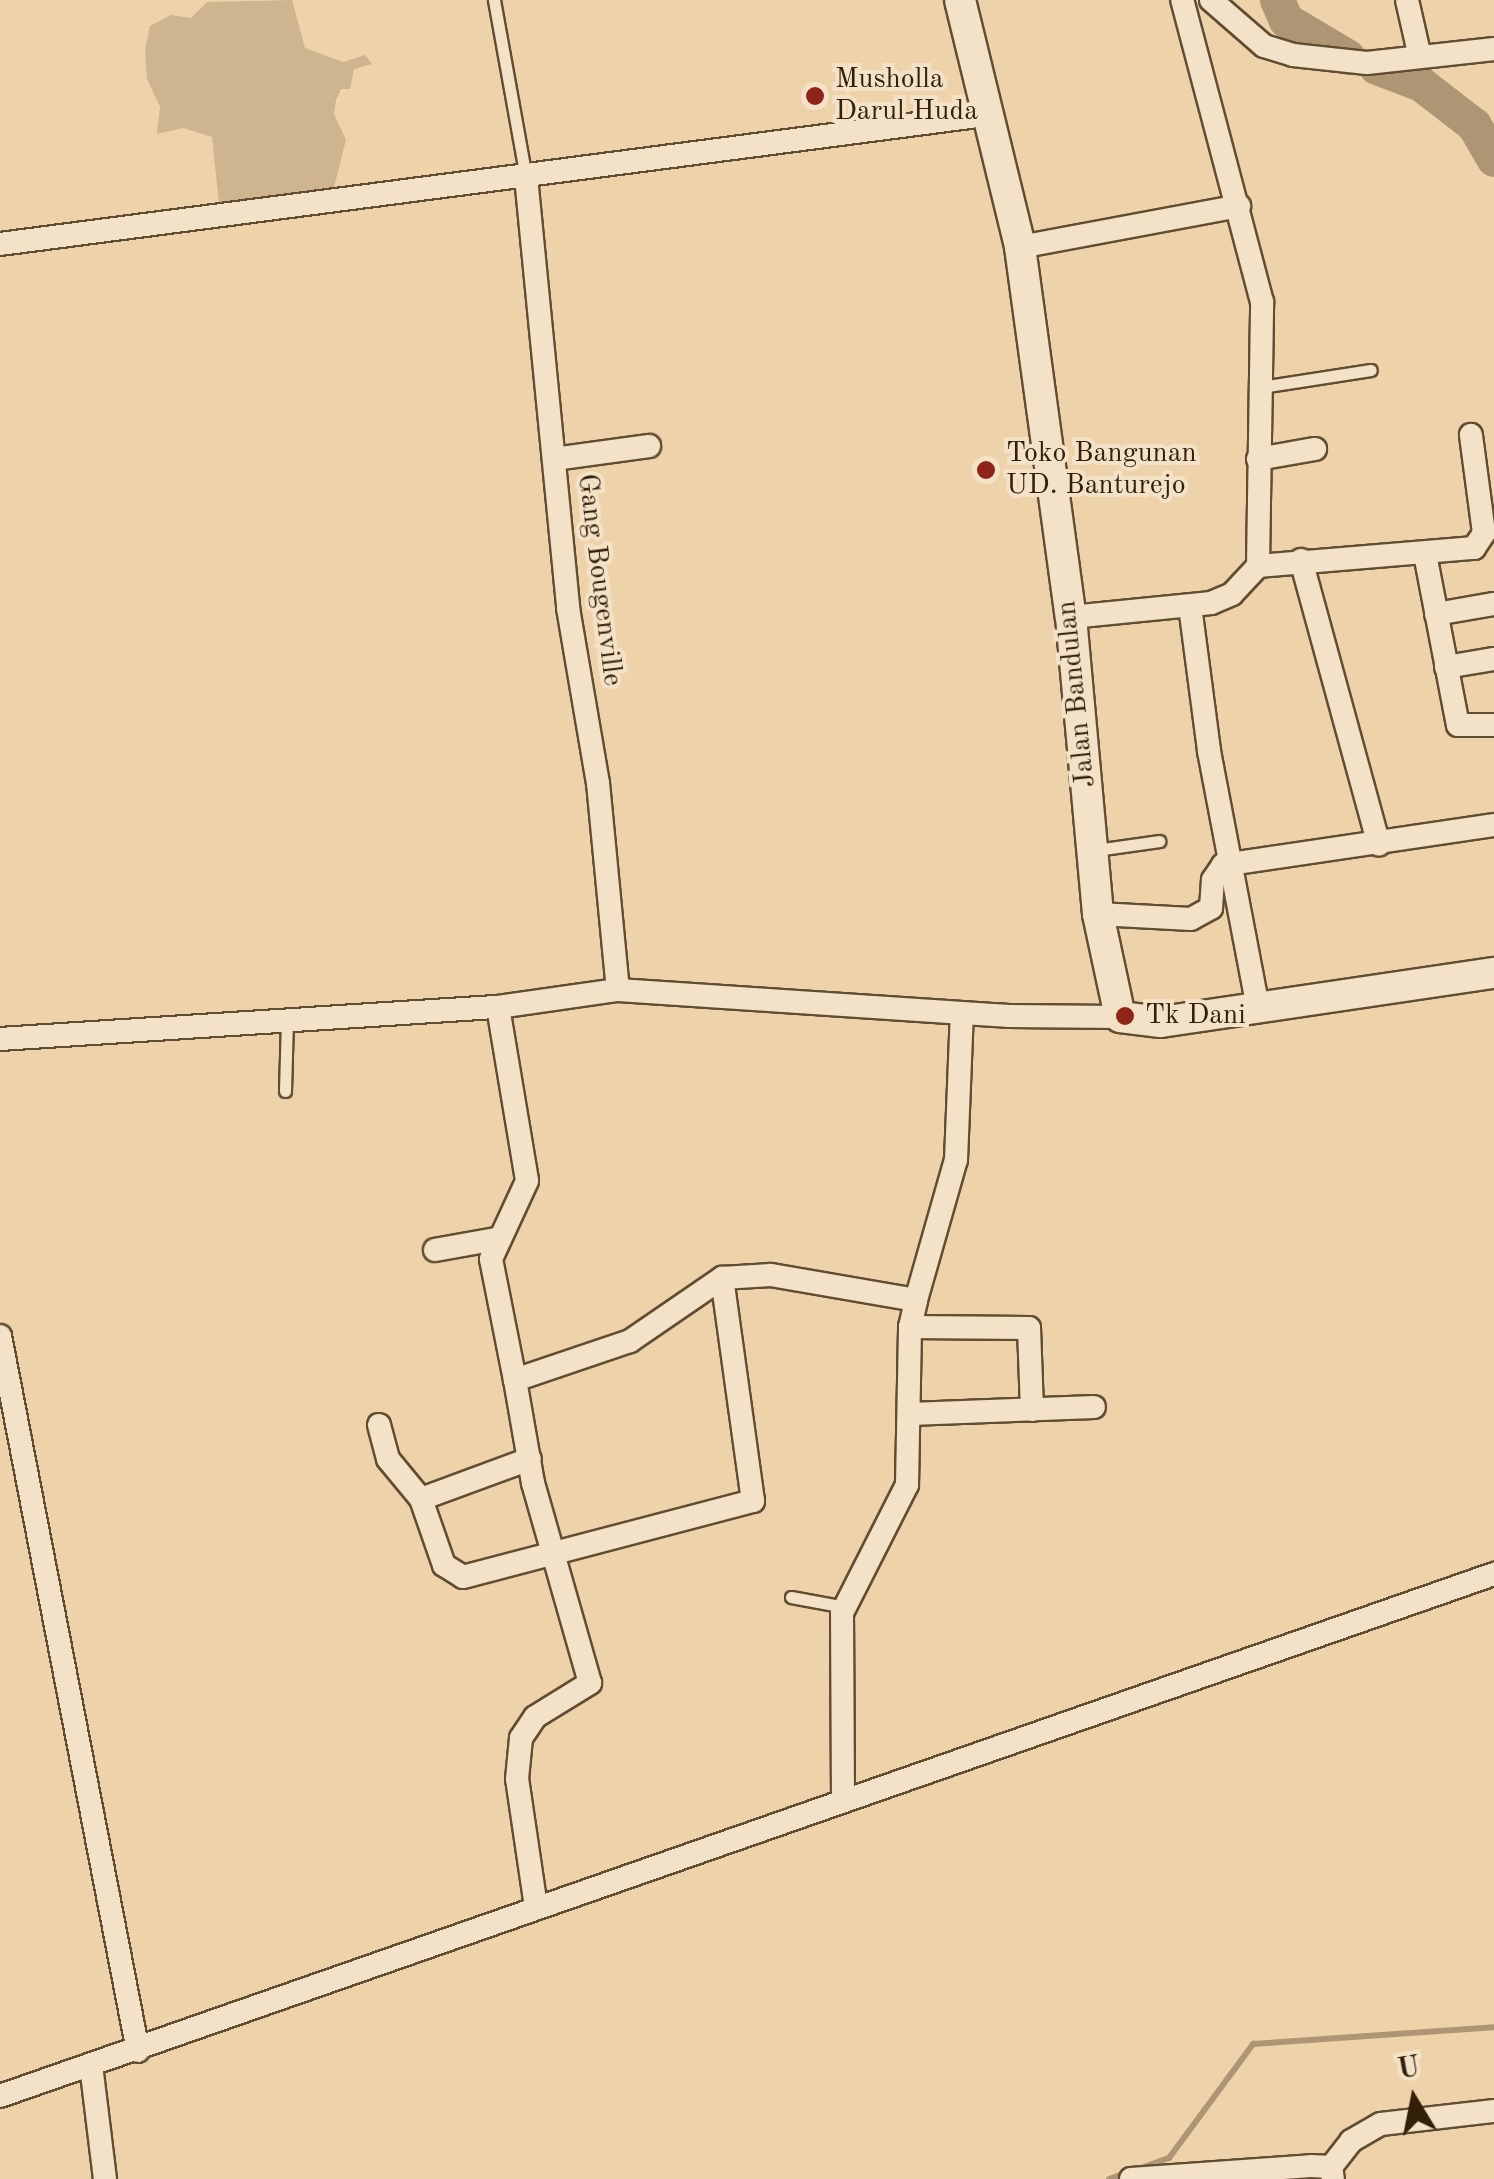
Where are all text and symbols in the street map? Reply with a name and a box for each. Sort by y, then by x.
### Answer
place label: Musholla Darul Huda [835,63,978,129]
marker: Musholla Darul Huda [804,85,826,107]
place label: Toko Bangunan UD. Banturejo [1006,437,1197,503]
marker: Toko Bangunan UD. Banturejo [975,459,997,481]
street label: Gang Bougenville [569,472,629,688]
street label: Jalan Bandulan [1050,599,1104,789]
place label: Tk Dani [1145,999,1246,1033]
marker: Tk Dani [1114,1005,1136,1027]
north arrow [1364,2049,1464,2149]
text: U [1395,2054,1422,2085]

